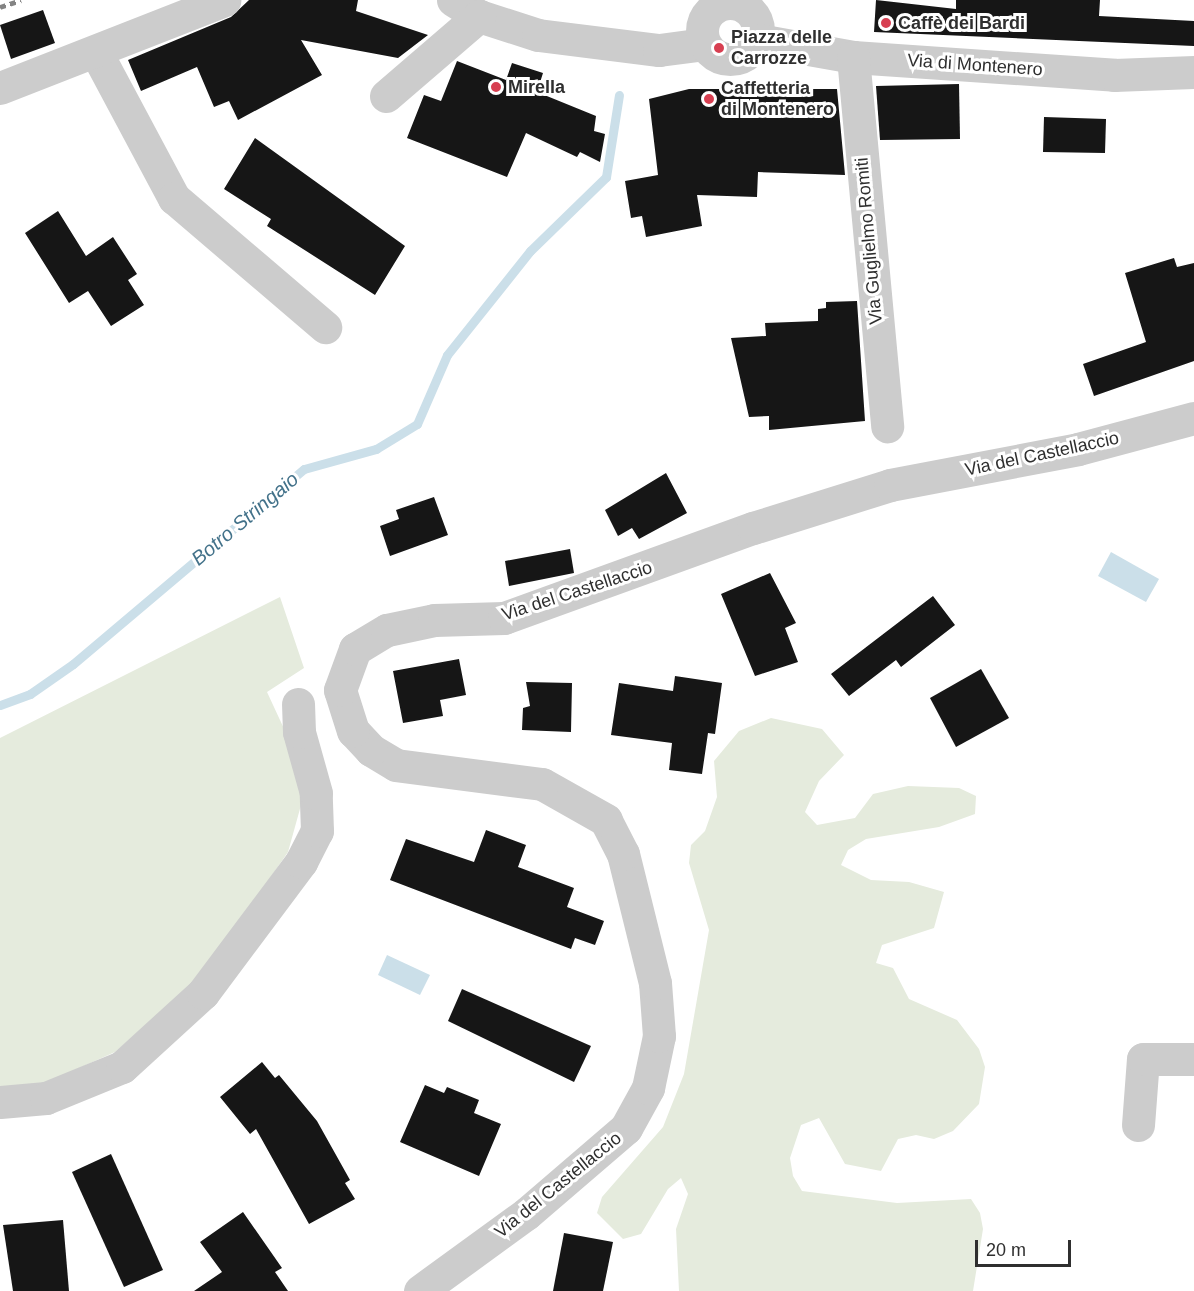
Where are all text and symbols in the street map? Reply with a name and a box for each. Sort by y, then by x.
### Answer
place label: Caffè dei Bardi [898,12,1025,34]
marker: Caffè dei Bardi [879,16,893,30]
place label: Piazza delle Carrozze [731,27,832,70]
marker: Piazza delle Carrozze [712,41,726,55]
street label: Via di Montenero [907,49,1043,81]
place label: Mirella [508,76,565,98]
place label: Caffetteria di Montenero [721,78,834,121]
marker: Mirella [489,80,503,94]
marker: Caffetteria di Montenero [702,92,716,106]
street label: Via Guglielmo Romiti [851,157,887,325]
street label: Via del Castellaccio [963,427,1121,481]
water label: Botro Stringaio [187,467,303,571]
street label: Via del Castellaccio [499,557,655,625]
street label: Via del Castellaccio [490,1127,626,1243]
scale bar [978,1228,1074,1266]
text: 20 m [986,1240,1026,1260]

